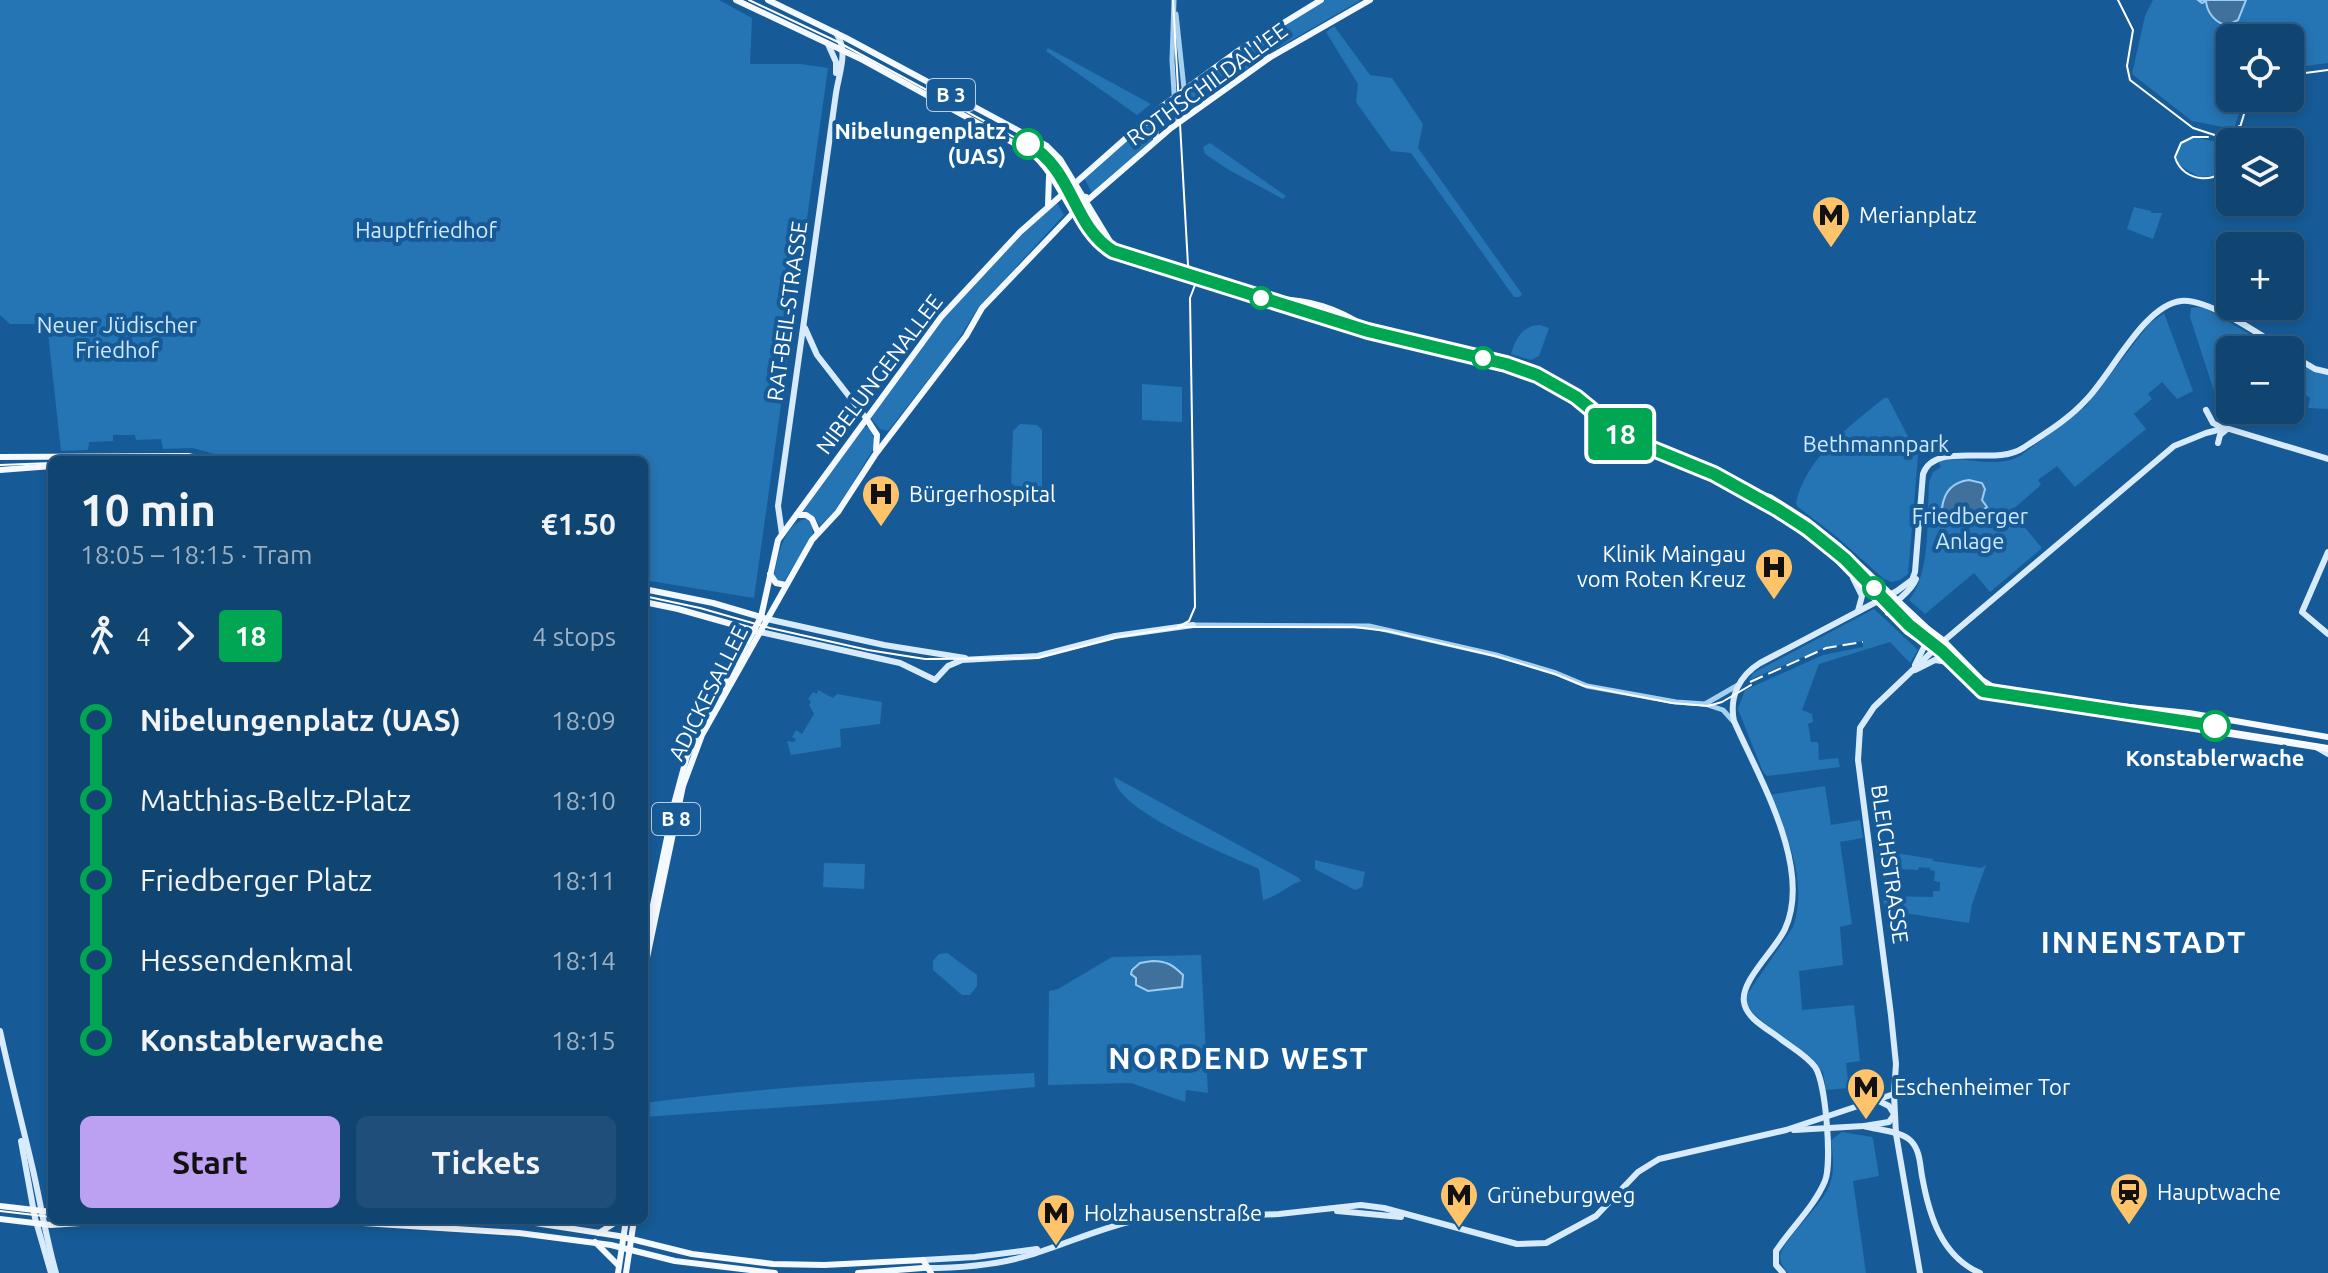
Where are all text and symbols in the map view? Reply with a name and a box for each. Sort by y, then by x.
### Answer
street label: ROTHSCHILDALLEE [1122,17,1292,150]
map controls [2216,24,2304,424]
button: locate [2216,24,2304,112]
road number: B 3 [927,79,975,111]
place label: Nibelungenplatz (UAS) [834,118,1006,169]
button: layers [2216,128,2304,216]
marker: Nibelungenplatz (UAS) [1013,129,1043,159]
metro station icon: Merianplatz [1810,194,1852,249]
place label: Merianplatz [1859,202,1977,227]
park label: Hauptfriedhof [355,217,497,242]
street label: RAT-BEIL-STRASSE [761,219,812,403]
button: + [2216,232,2304,320]
unlabelled marker [1250,287,1272,309]
street label: NIBELUNGENALLEE [810,289,947,458]
park label: Neuer Jüdischer Friedhof [37,312,198,362]
button: − [2216,336,2304,424]
unlabelled marker [1472,347,1494,369]
line badge: 18 [1584,408,1656,460]
text: 18 [1604,418,1636,449]
park label: Bethmannpark [1803,431,1949,456]
hospital icon: Bürgerhospital [860,473,902,528]
place label: Bürgerhospital [909,481,1056,506]
text: 10 min [80,485,216,534]
park label: Friedberger Anlage [1912,503,2029,553]
text: €1.50 [541,507,616,541]
text: 18:05 – 18:15 · Tram [80,540,312,569]
place label: Klinik Maingau vom Roten Kreuz [1577,541,1746,591]
hospital icon: Klinik Maingau vom Roten Kreuz [1753,546,1795,601]
unlabelled marker [1863,577,1885,599]
icon: walk [80,614,124,658]
icon: forward [163,614,207,658]
text: 18 [235,620,266,651]
street label: ADICKESALLEE [663,621,752,764]
text: 4 [136,622,151,651]
text: 4 stops [532,622,616,651]
text: Nibelungenplatz (UAS) [140,703,461,737]
text: 18:09 [551,706,616,735]
marker: Konstablerwache [2200,711,2230,741]
place label: Konstablerwache [2126,745,2305,770]
text: Matthias-Beltz-Platz [140,783,411,817]
street label: BLEICHSTRASSE [1867,783,1914,945]
text: 18:10 [551,786,616,815]
road number: B 8 [652,803,700,835]
text: Friedberger Platz [140,863,372,897]
text: 18:11 [551,866,616,895]
district label: INNENSTADT [2041,925,2247,959]
text: Hessendenkmal [140,943,353,977]
text: 18:14 [551,946,616,975]
text: Konstablerwache [140,1023,384,1057]
text: 18:15 [551,1026,616,1055]
district label: NORDEND WEST [1108,1041,1370,1075]
metro station icon: Eschenheimer Tor [1845,1066,1887,1121]
place label: Eschenheimer Tor [1894,1074,2071,1099]
button: Start [80,1116,340,1208]
button: Tickets [356,1116,616,1208]
station icon: Hauptwache [2108,1171,2150,1226]
metro station icon: Grüneburgweg [1438,1174,1480,1229]
place label: Hauptwache [2157,1179,2281,1204]
place label: Grüneburgweg [1487,1182,1635,1207]
metro station icon: Holzhausenstraße [1035,1192,1077,1247]
place label: Holzhausenstraße [1084,1200,1262,1225]

